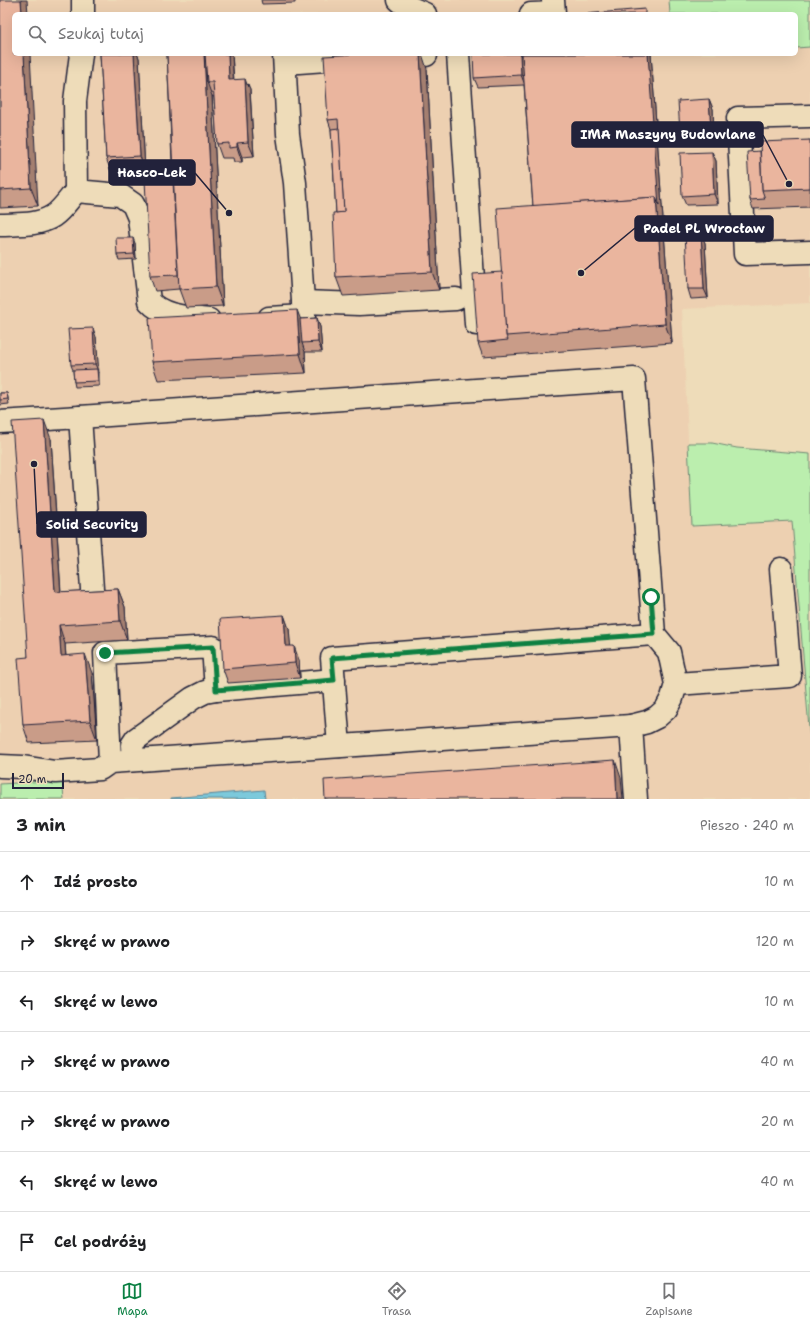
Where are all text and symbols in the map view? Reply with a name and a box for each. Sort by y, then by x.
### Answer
search box [12,12,798,56]
icon: search [26,23,48,45]
text: Szukaj tutaj [58,24,144,44]
callout: IMA Maszyny Budowlane [572,122,763,147]
text: IMA Maszyny Budowlane [580,126,756,143]
callout: Hasco-Lek [109,160,195,185]
text: Hasco-Lek [117,164,187,181]
callout: Padel PL Wrocław [635,216,773,241]
text: Padel PL Wrocław [643,220,765,237]
callout: Solid Security [37,512,146,537]
text: Solid Security [46,516,138,533]
route start [642,588,660,606]
route end [96,644,114,662]
scale bar [12,771,64,790]
text: 20 m [18,772,46,787]
text: 3 min [16,814,66,836]
text: Pieszo · 240 m [700,817,794,834]
icon: ahead [16,871,38,893]
text: Idź prosto [54,872,138,892]
text: 10 m [764,873,794,890]
icon: right [16,931,38,953]
text: Skręć w prawo [54,932,170,952]
text: 120 m [756,933,794,950]
icon: left [16,991,38,1013]
text: Skręć w lewo [54,992,158,1012]
text: 10 m [764,993,794,1010]
icon: right [16,1051,38,1073]
text: Skręć w prawo [54,1052,170,1072]
text: 40 m [760,1053,794,1070]
icon: right [16,1111,38,1133]
text: Skręć w prawo [54,1112,170,1132]
text: 20 m [761,1113,794,1130]
icon: left [16,1171,38,1193]
text: Skręć w lewo [54,1172,158,1192]
text: 40 m [760,1173,794,1190]
icon: arrive [16,1231,38,1253]
text: Cel podróży [54,1232,146,1252]
tab: Mapa [117,1280,148,1319]
tab: Trasa [382,1280,411,1319]
tab: Zapisane [646,1280,693,1319]

